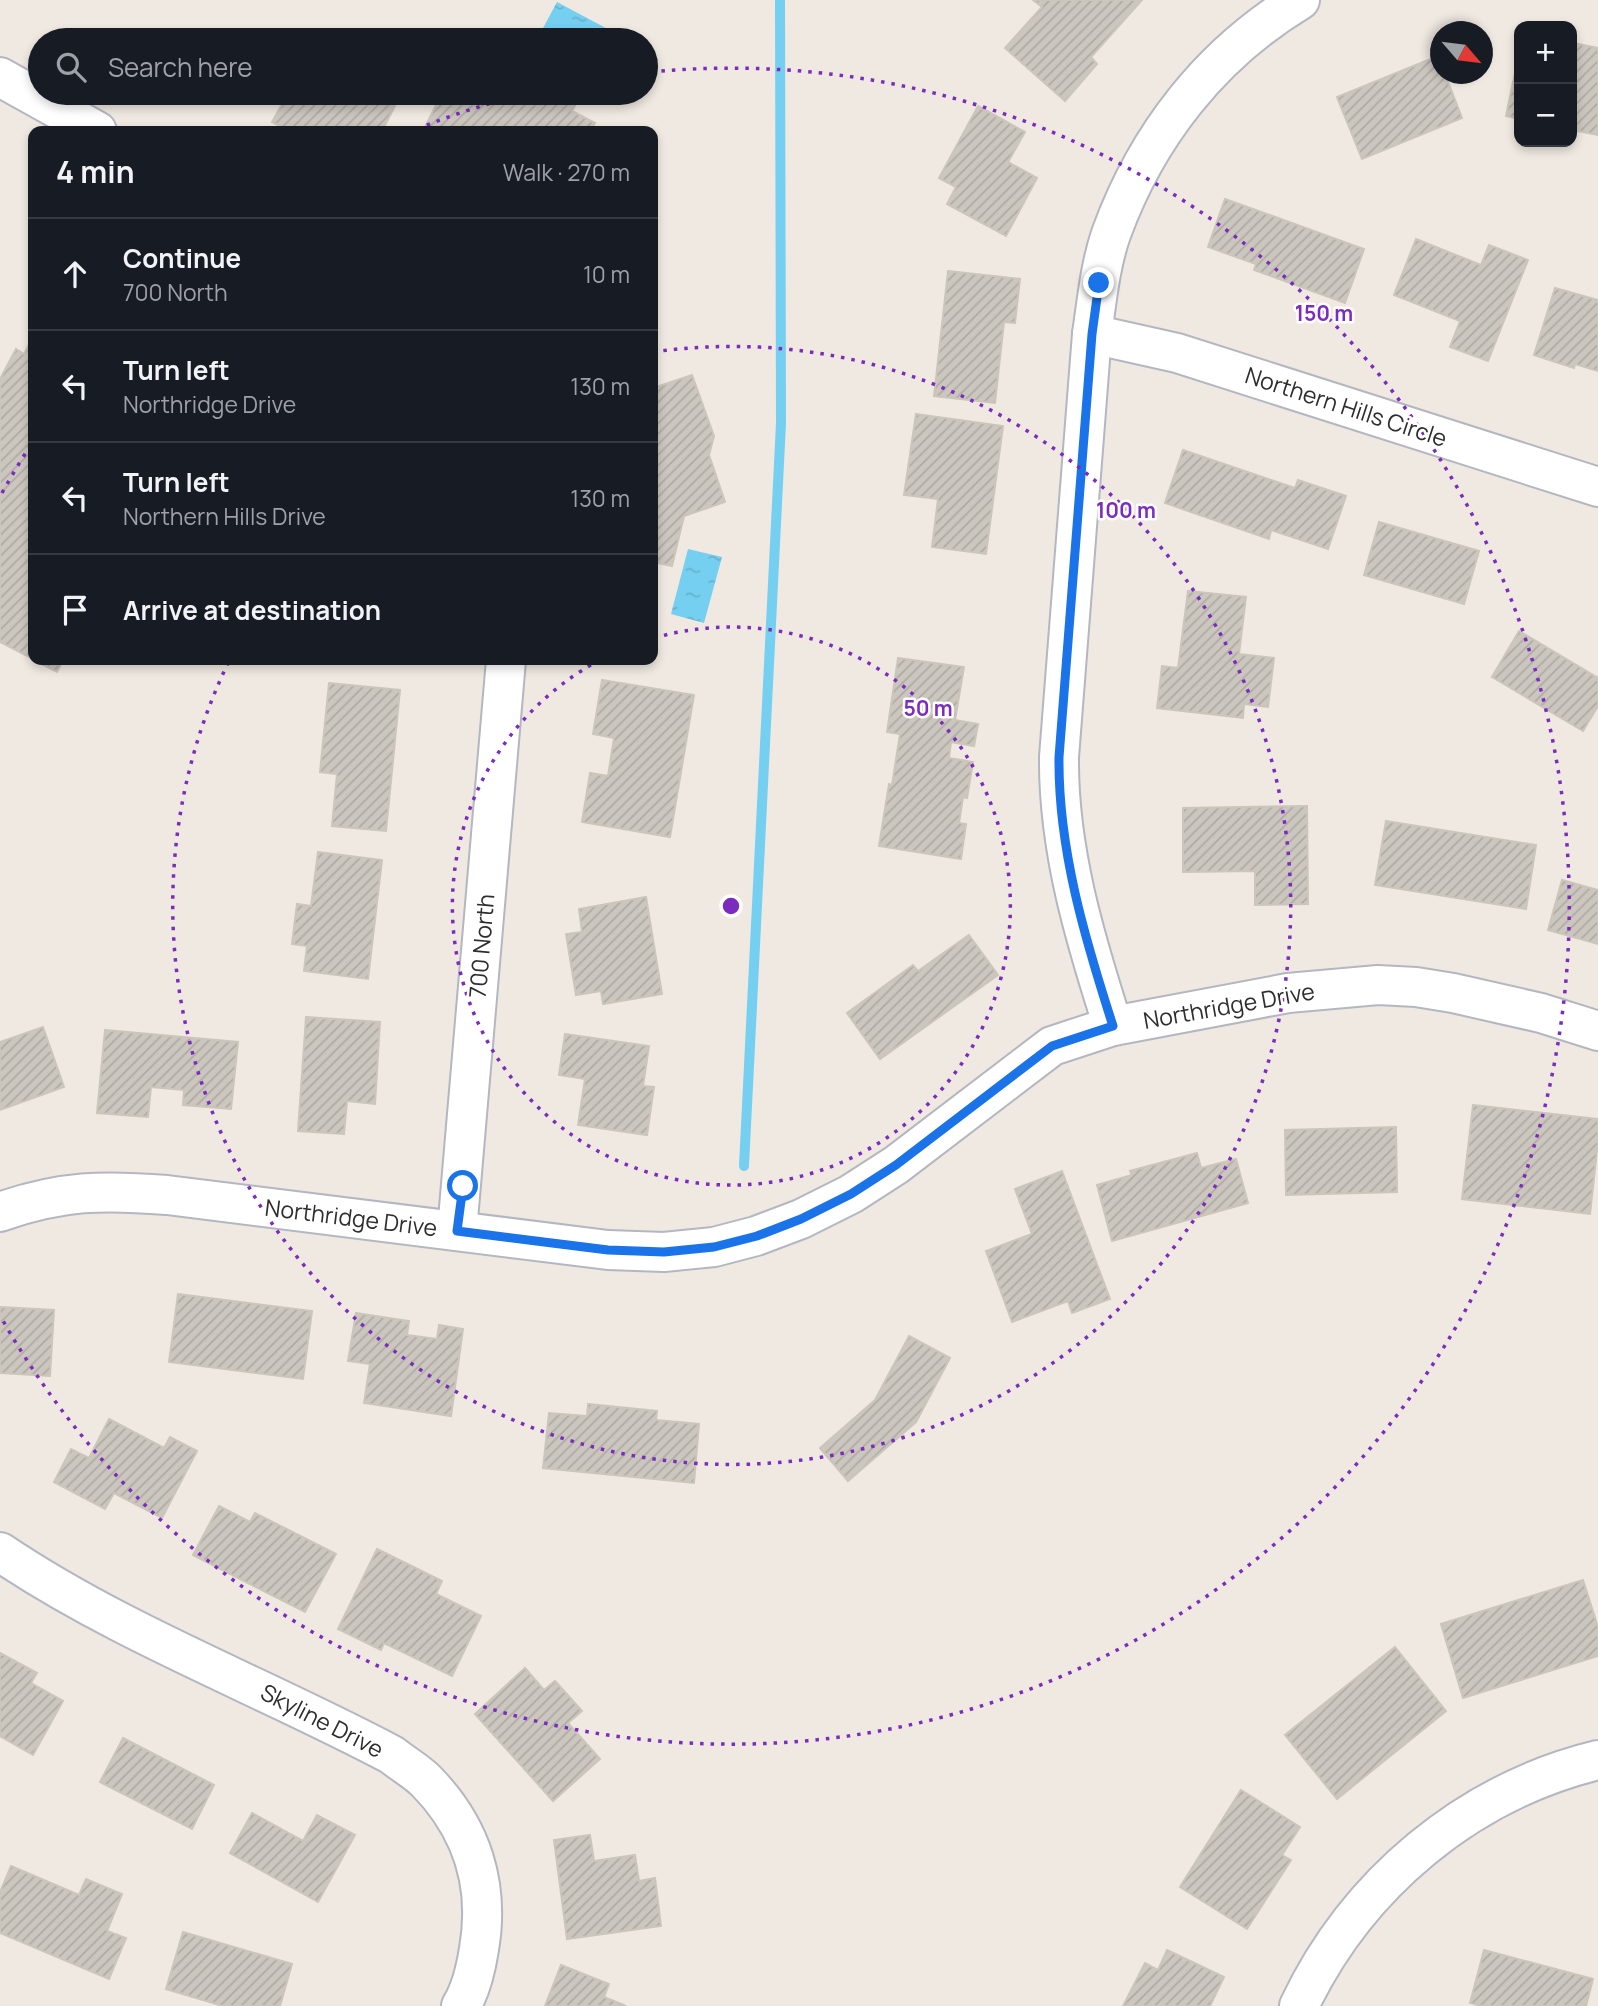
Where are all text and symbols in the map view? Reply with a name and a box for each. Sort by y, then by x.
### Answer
north arrow [1430,21,1493,84]
map controls [1514,21,1577,147]
button: + [1514,21,1577,84]
search box [28,28,658,105]
icon: search [52,48,90,86]
text: Search here [108,49,253,85]
button: − [1514,84,1577,147]
text: 4 min [56,151,134,192]
text: Walk · 270 m [503,156,630,188]
text: Continue [123,240,241,276]
icon: ahead [56,255,94,293]
text: 10 m [583,258,630,290]
route end [1083,267,1114,298]
text: 700 North [123,276,228,308]
text: 150 m [1295,299,1353,327]
text: Turn left [123,352,230,388]
street label: Northern Hills Circle [1241,358,1451,454]
icon: left [56,367,94,405]
text: 130 m [570,370,630,402]
text: Northridge Drive [123,388,296,420]
text: Turn left [123,464,230,500]
icon: left [56,479,94,517]
text: 130 m [570,482,630,514]
text: 100 m [1096,496,1156,524]
text: Northern Hills Drive [123,500,326,532]
icon: arrive [56,591,94,629]
text: Arrive at destination [123,592,381,628]
text: 50 m [903,694,953,722]
street label: 700 North [461,892,502,999]
centre of rings [719,894,743,918]
street label: Northridge Drive [1141,974,1317,1036]
route start [447,1170,478,1201]
street label: Northridge Drive [263,1191,439,1243]
street label: Skyline Drive [256,1675,389,1765]

